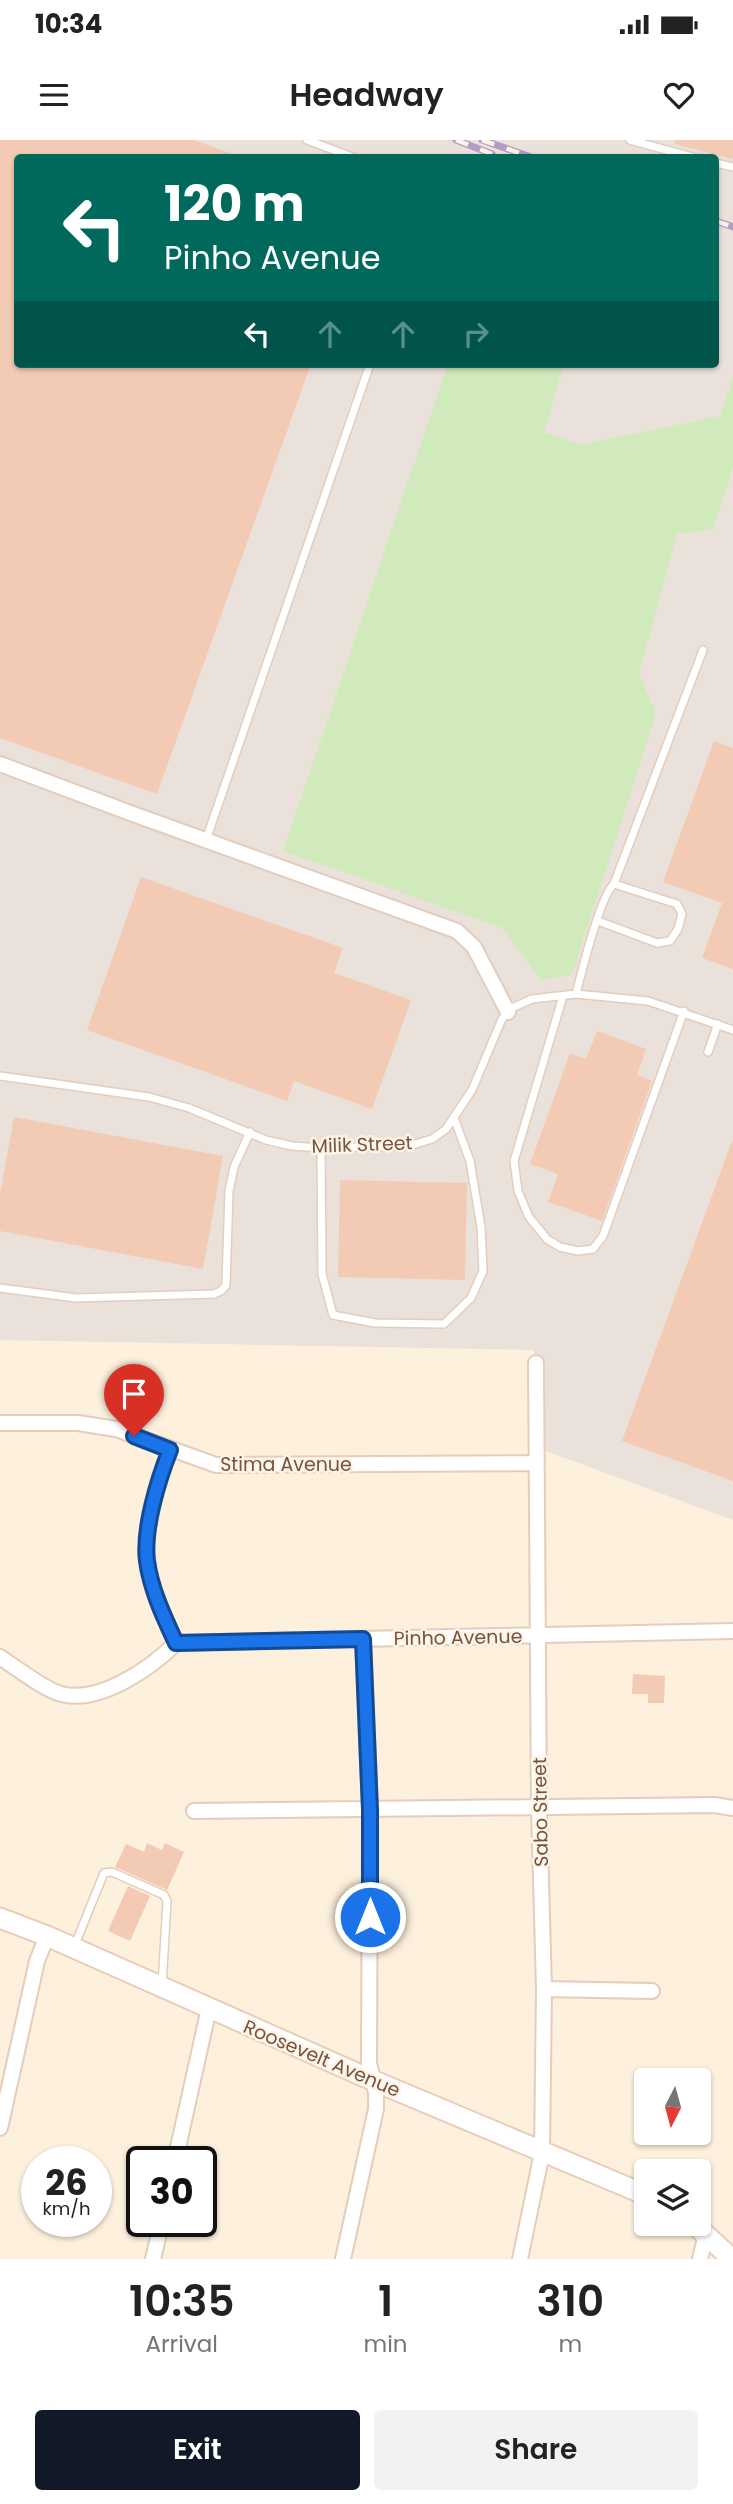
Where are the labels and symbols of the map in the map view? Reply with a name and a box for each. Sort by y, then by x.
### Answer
street label: Milik Street [311,1129,413,1160]
pin [104,1364,164,1436]
street label: Stima Avenue [220,1451,352,1478]
street label: Pinho Avenue [393,1623,523,1652]
street label: Sabo Street [526,1757,555,1867]
position arrow [333,1880,407,1954]
street label: Roosevelt Avenue [239,2013,404,2104]
north arrow [634,2068,710,2146]
speed limit sign: 30 [126,2146,217,2237]

